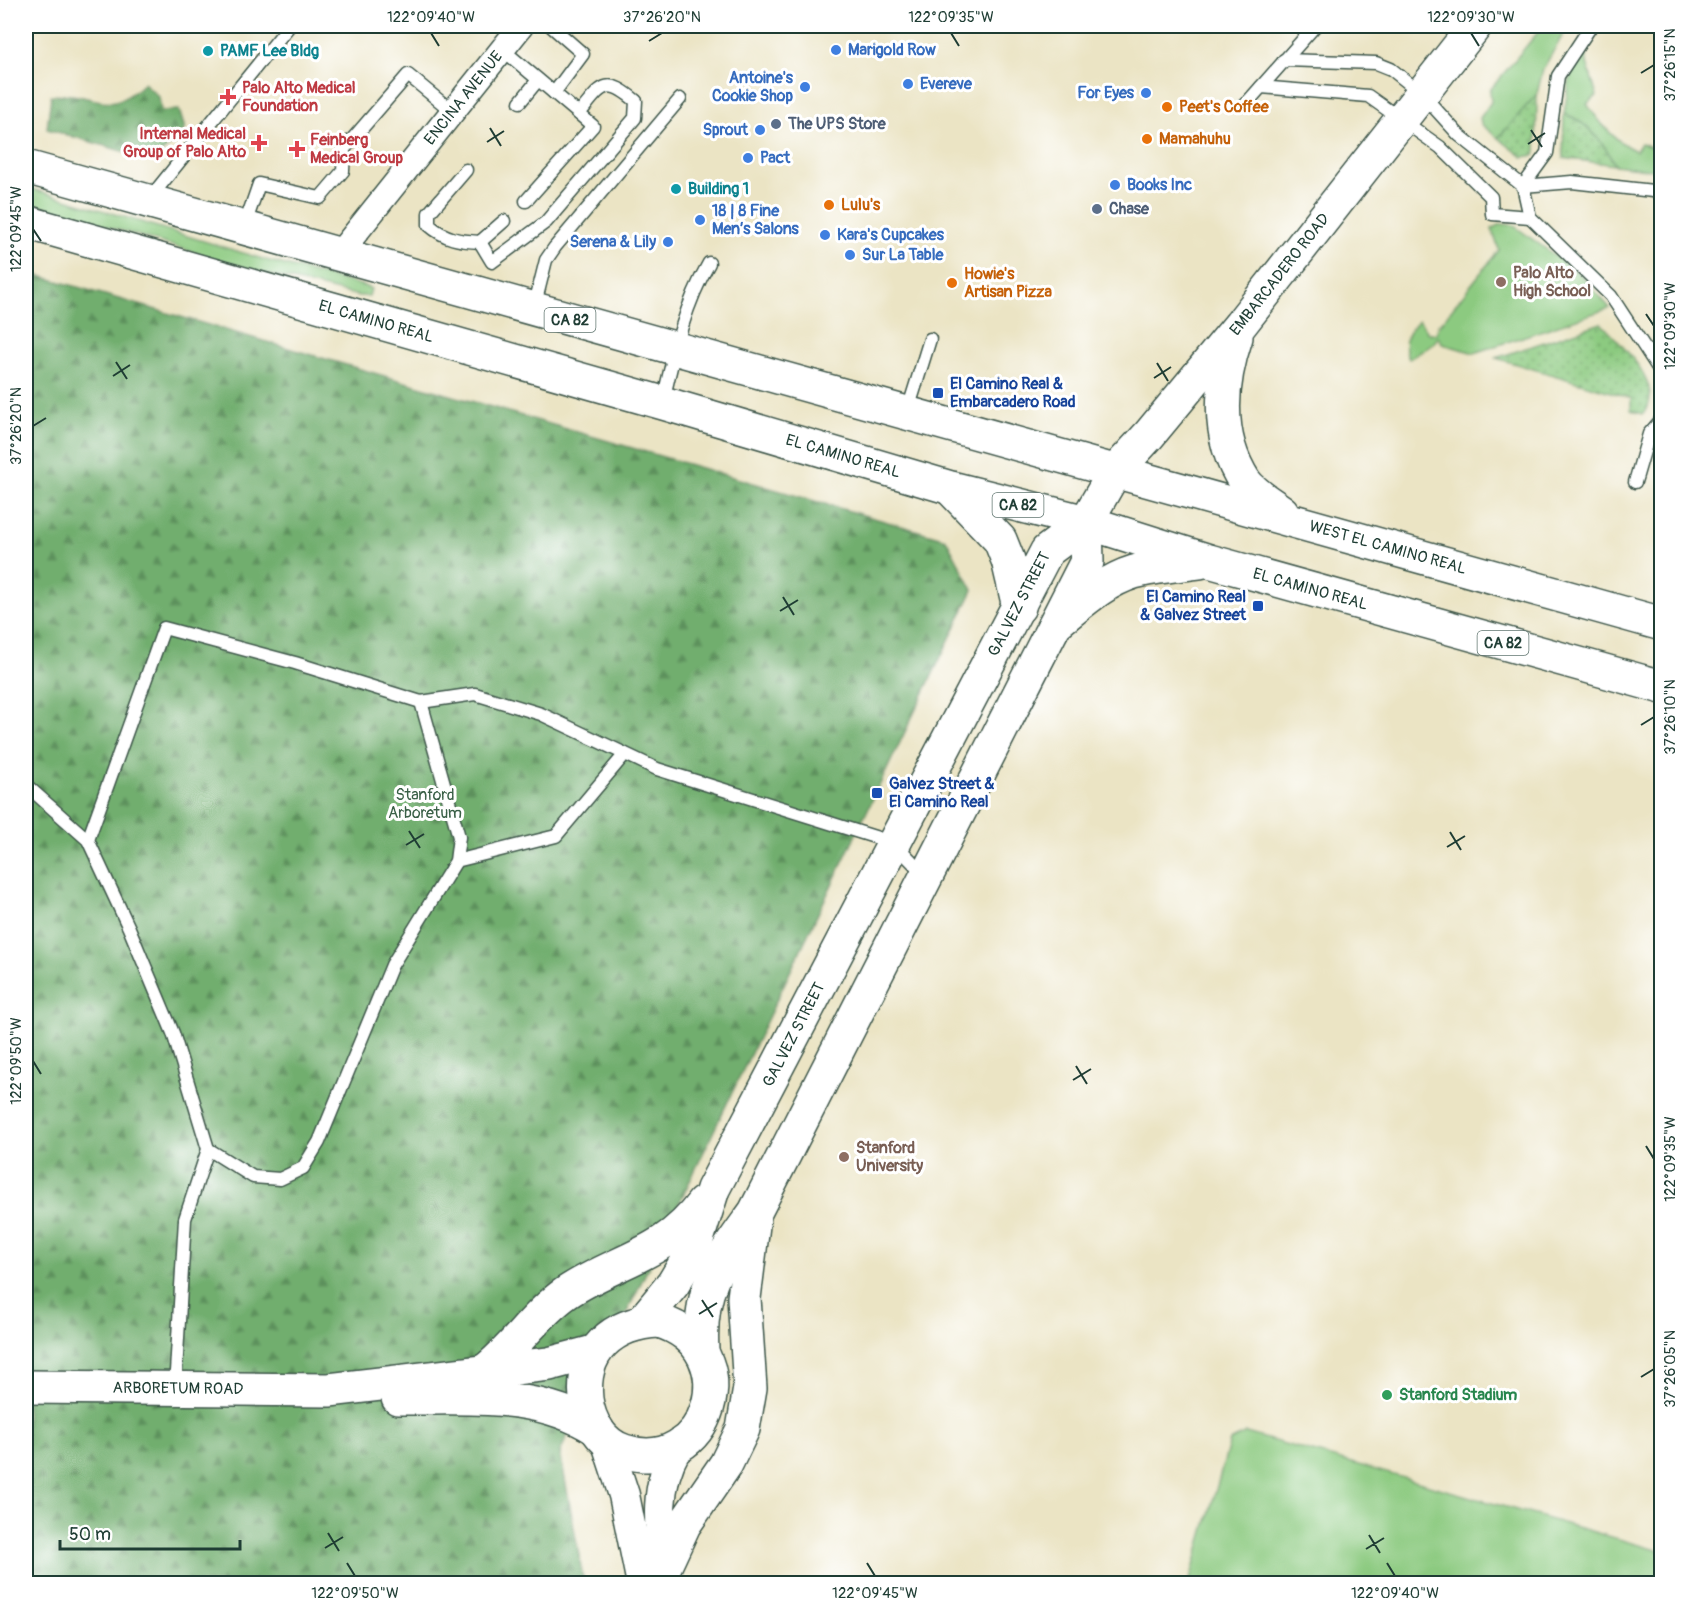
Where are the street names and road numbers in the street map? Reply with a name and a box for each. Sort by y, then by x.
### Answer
street label: ENCINA AVENUE [420,47,507,149]
street label: EMBARCADERO ROAD [1225,209,1334,340]
street label: EL CAMINO REAL [316,296,436,347]
road number: CA 82 [544,308,596,332]
street label: EL CAMINO REAL [783,430,903,483]
road number: CA 82 [992,493,1044,517]
street label: WEST EL CAMINO REAL [1307,516,1469,579]
street label: GALVEZ STREET [984,548,1055,660]
street label: EL CAMINO REAL [1251,564,1370,615]
road number: CA 82 [1478,631,1528,655]
street label: GALVEZ STREET [758,979,829,1090]
street label: ARBORETUM ROAD [112,1378,244,1399]

